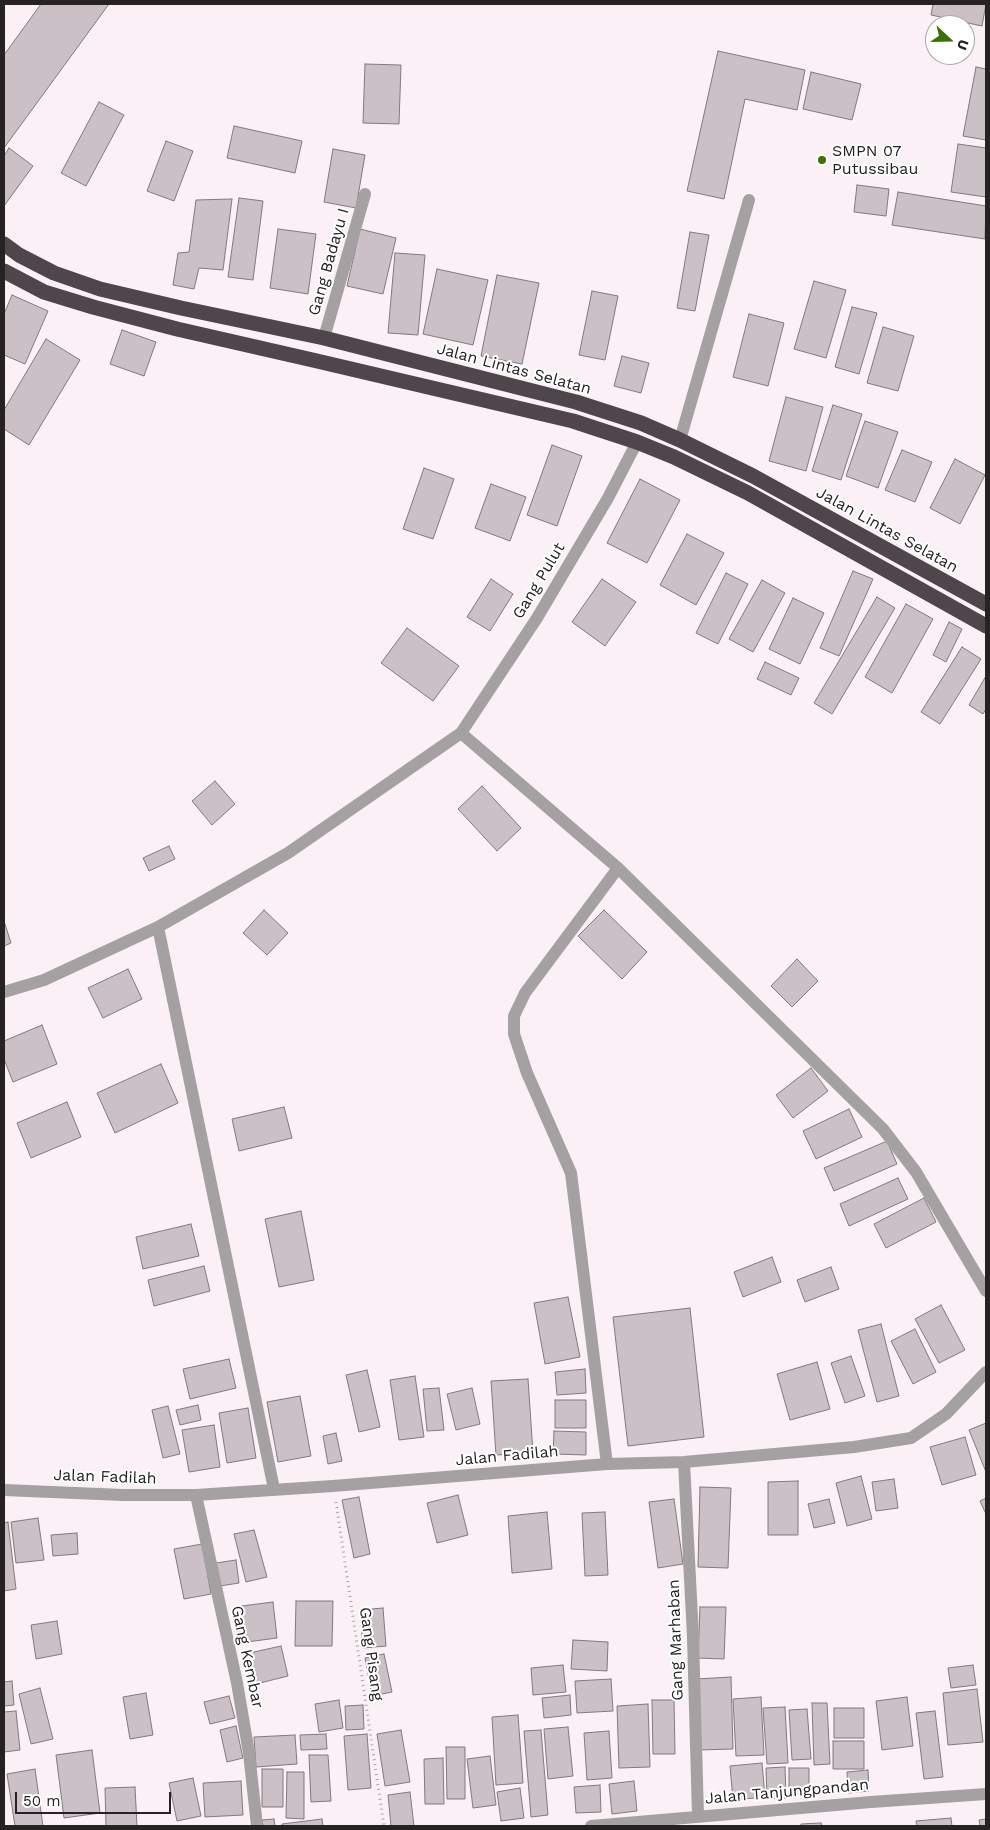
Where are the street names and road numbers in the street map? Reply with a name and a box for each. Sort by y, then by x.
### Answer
street label: Gang Badayu I [304,206,354,318]
street label: Jalan Lintas Selatan [435,339,593,399]
street label: Jalan Lintas Selatan [813,483,961,577]
street label: Gang Pulut [509,539,569,623]
street label: Jalan Fadilah [455,1442,559,1470]
street label: Jalan Fadilah [53,1466,157,1488]
street label: Gang Marhaban [664,1579,688,1701]
street label: Gang Kembar [227,1604,267,1710]
street label: Gang Pisang [355,1606,387,1702]
street label: Jalan Tanjungpandan [704,1775,870,1809]

